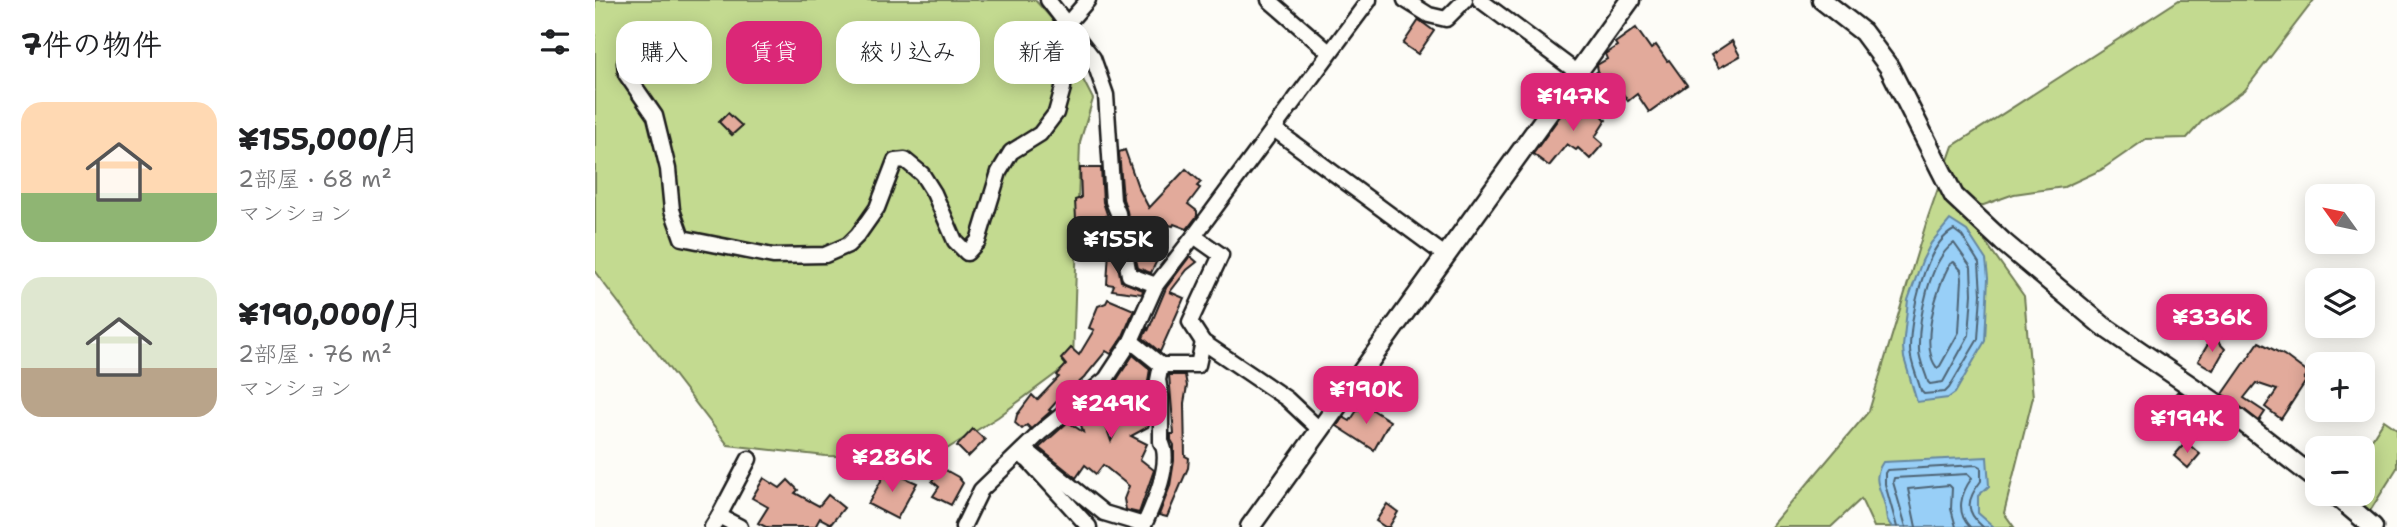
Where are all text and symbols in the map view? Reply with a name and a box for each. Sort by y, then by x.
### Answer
chip: 購入 [616,21,712,84]
chip: 賃貸 [726,21,822,84]
chip: 絞り込み [836,21,980,84]
chip: 新着 [994,21,1090,84]
icon: filters [536,23,574,61]
text: 7件の物件 [21,24,162,65]
pin: ¥147K [1524,74,1622,133]
text: ¥147K [1537,81,1609,111]
text: ¥155,000/月 [238,119,420,160]
icon: home [77,130,161,214]
text: 2部屋 · 68 m² [238,164,392,194]
north arrow [2305,184,2375,254]
map controls [2305,184,2375,506]
text: マンション [238,198,352,228]
pin: ¥155K [1069,216,1167,276]
text: ¥155K [1083,224,1153,254]
button: layers [2305,268,2375,338]
text: ¥190,000/月 [238,294,423,335]
pin: ¥336K [2163,294,2261,354]
text: ¥336K [2172,302,2252,332]
icon: home [77,305,161,389]
text: 2部屋 · 76 m² [238,339,392,369]
button: + [2305,352,2375,422]
pin: ¥190K [1317,366,1415,426]
text: マンション [238,373,352,403]
text: ¥190K [1329,374,1403,404]
pin: ¥249K [1062,380,1160,440]
text: ¥249K [1072,388,1150,418]
pin: ¥194K [2138,396,2236,455]
text: ¥194K [2150,403,2224,433]
pin: ¥286K [843,434,941,494]
button: − [2305,436,2375,506]
text: ¥286K [852,442,932,472]

